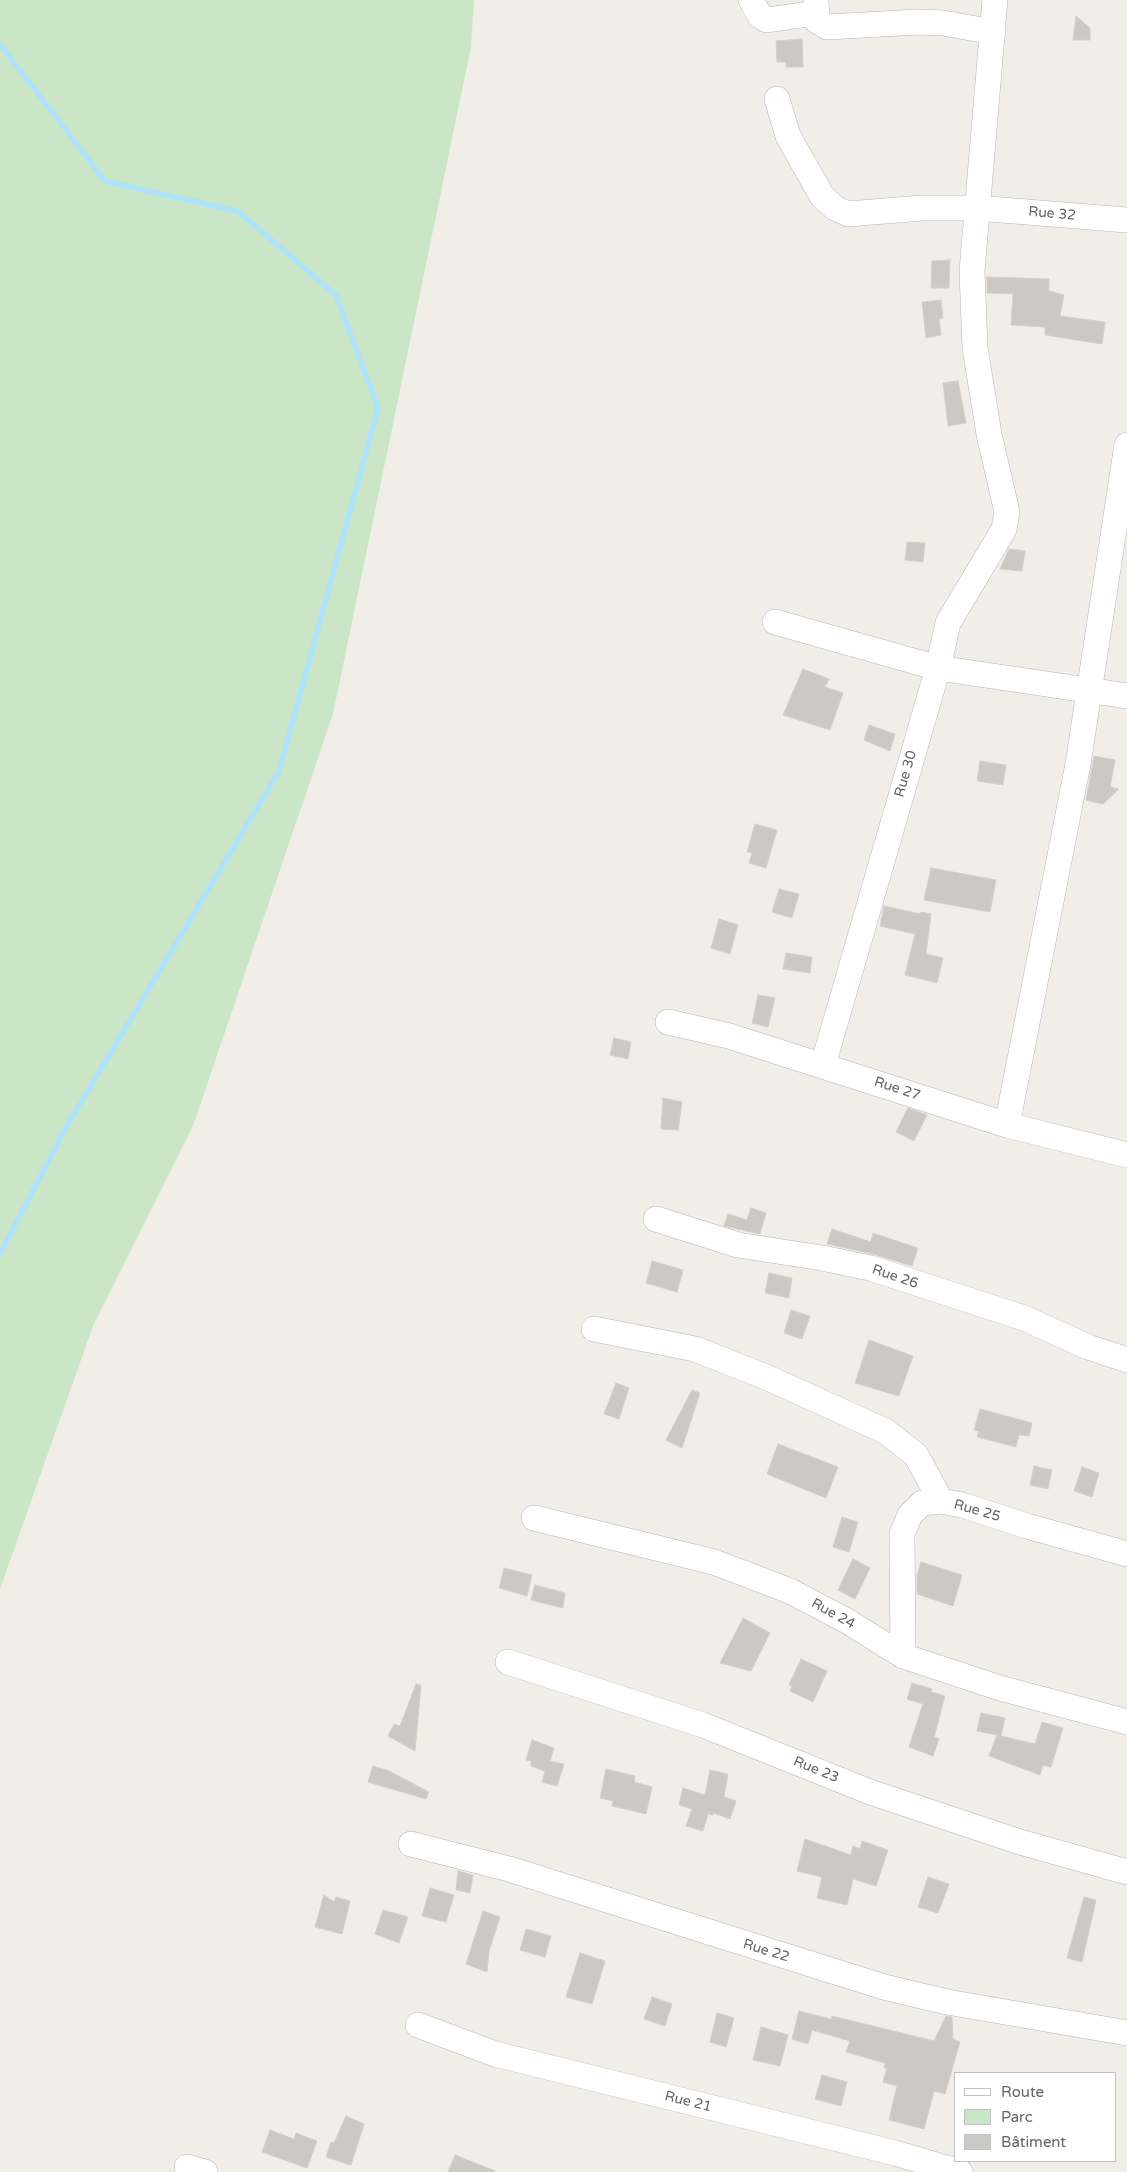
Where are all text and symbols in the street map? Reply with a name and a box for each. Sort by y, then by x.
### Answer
street label: Rue 32 [1028,204,1076,224]
street label: Rue 30 [891,749,921,799]
street label: Rue 27 [872,1074,922,1104]
street label: Rue 26 [870,1261,920,1293]
street label: Rue 25 [952,1496,1002,1526]
street label: Rue 24 [808,1595,858,1633]
street label: Rue 23 [791,1753,841,1787]
street label: Rue 22 [741,1936,791,1966]
legend [954,2072,1117,2162]
text: Route [1001,2083,1044,2101]
street label: Rue 21 [663,2088,713,2116]
text: Parc [1001,2108,1033,2126]
text: Bâtiment [1001,2133,1066,2151]

